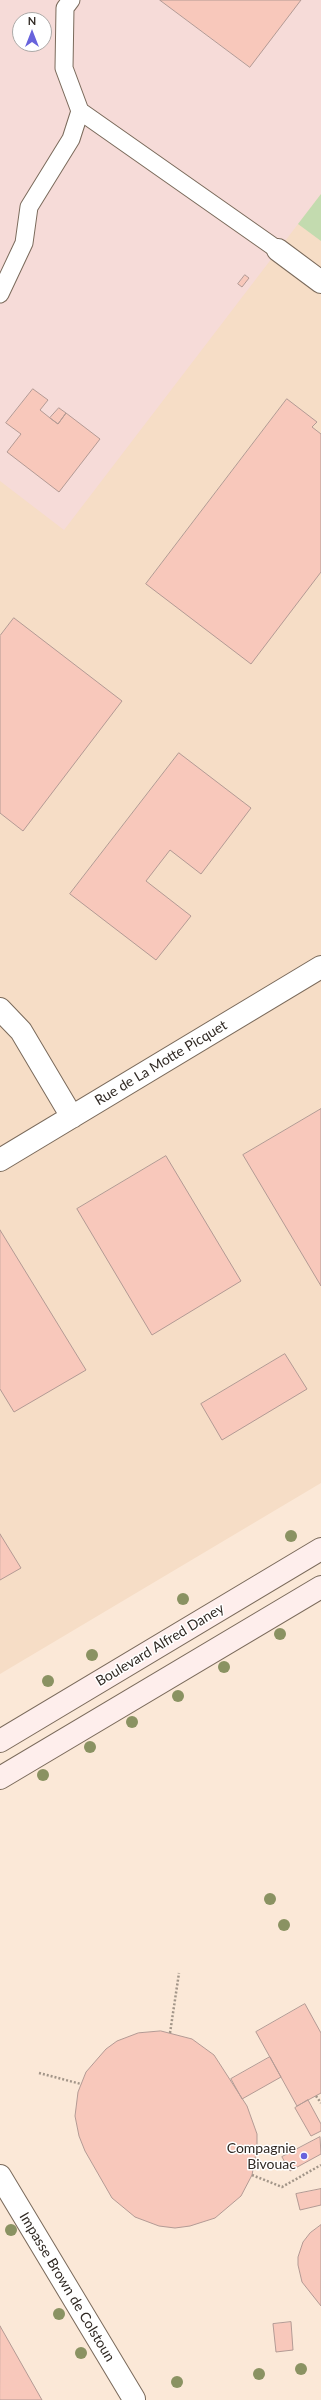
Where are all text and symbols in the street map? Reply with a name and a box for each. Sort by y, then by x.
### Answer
north arrow [12,12,52,52]
text: N [28,14,36,27]
street label: Rue de La Motte Picquet [92,1017,230,1109]
street label: Boulevard Alfred Daney [93,1600,227,1690]
place label: Compagnie Bivouac [227,2140,296,2172]
marker: Compagnie Bivouac [299,2151,309,2161]
street label: Impasse Brown de Colstoun [16,2209,118,2365]

